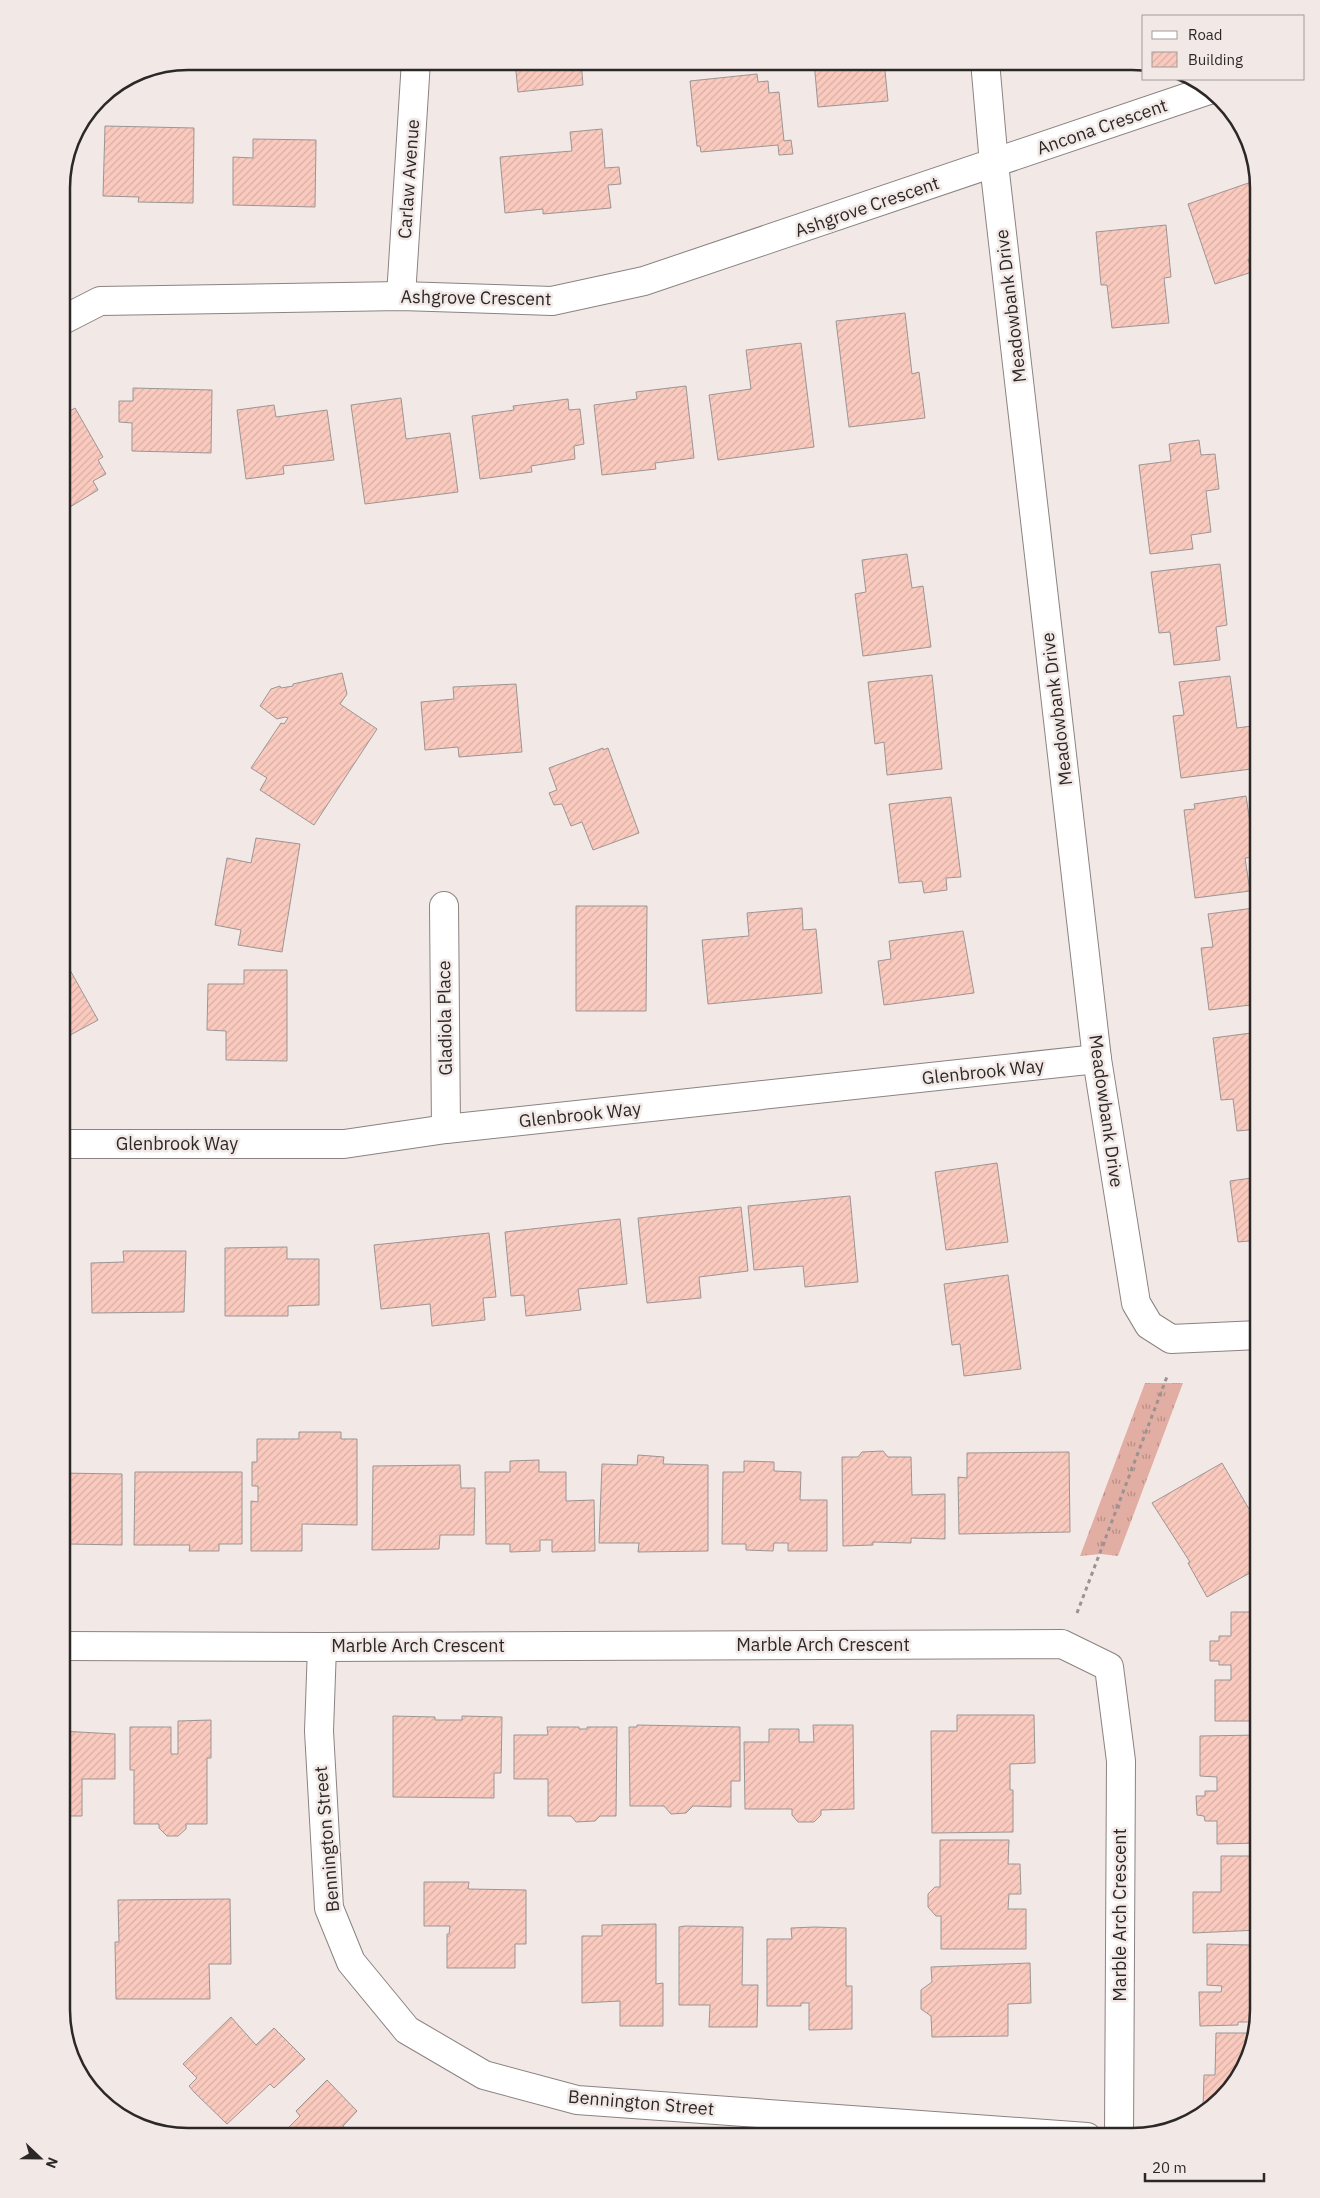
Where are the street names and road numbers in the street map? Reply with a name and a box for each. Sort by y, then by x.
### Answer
street label: Ancona Crescent [1034,93,1170,160]
street label: Carlaw Avenue [393,118,424,240]
street label: Ashgrove Crescent [792,171,942,242]
street label: Meadowbank Drive [990,228,1031,384]
street label: Ashgrove Crescent [400,285,552,310]
street label: Meadowbank Drive [1036,631,1077,787]
street label: Gladiola Place [432,960,457,1076]
street label: Meadowbank Drive [1084,1033,1129,1189]
street label: Glenbrook Way [921,1054,1045,1089]
street label: Glenbrook Way [518,1097,642,1132]
street label: Glenbrook Way [116,1132,238,1155]
street label: Marble Arch Crescent [736,1633,910,1656]
street label: Marble Arch Crescent [331,1634,505,1657]
street label: Bennington Street [309,1765,344,1913]
street label: Marble Arch Crescent [1108,1828,1131,2002]
street label: Bennington Street [567,2085,715,2120]

